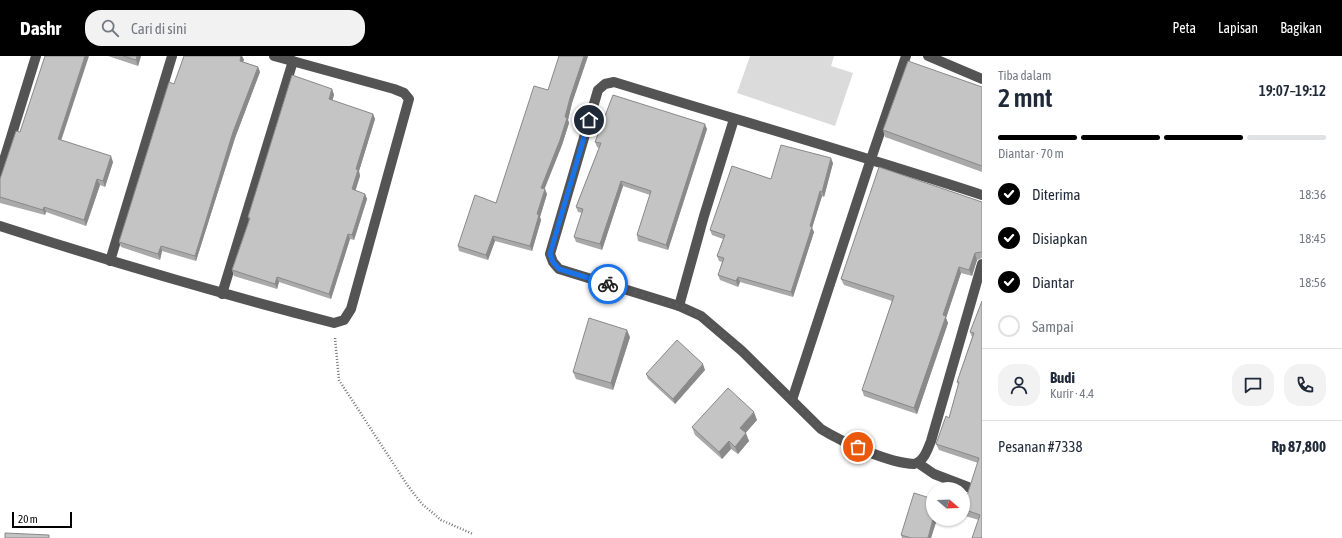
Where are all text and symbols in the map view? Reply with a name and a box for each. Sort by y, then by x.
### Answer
search box [85,10,365,46]
text: Dashr [20,17,61,39]
icon: search [99,17,121,39]
text: Cari di sini [131,20,187,37]
text: Peta [1172,20,1196,36]
text: Lapisan [1218,20,1258,36]
text: Bagikan [1280,20,1322,36]
text: Tiba dalam [998,68,1051,83]
text: 19:07–19:12 [1259,82,1326,99]
text: 2 mnt [998,83,1053,113]
pin [572,103,606,137]
icon: home [578,109,600,131]
text: Diantar · 70 m [998,146,1064,161]
icon: check [998,183,1020,205]
text: Diterima [1032,186,1080,203]
text: 18:36 [1299,187,1326,202]
icon: check [998,227,1020,249]
text: Disiapkan [1032,230,1088,247]
text: 18:45 [1299,231,1326,246]
courier [588,264,628,304]
icon: check [998,271,1020,293]
icon: bike [597,273,619,295]
text: Diantar [1032,274,1074,291]
text: 18:56 [1299,275,1326,290]
text: Sampai [1032,318,1074,335]
button: person [998,364,1040,406]
button: chat [1232,364,1274,406]
button: phone [1284,364,1326,406]
text: Budi [1050,369,1075,386]
text: Kurir · 4.4 [1050,386,1094,401]
pin [841,430,875,464]
icon: bag [847,436,869,458]
text: Pesanan #7338 [998,438,1083,455]
text: Rp 87,800 [1271,438,1326,455]
north arrow [926,482,970,526]
map controls [926,482,970,526]
scale bar [12,510,72,529]
text: 20 m [18,513,38,525]

